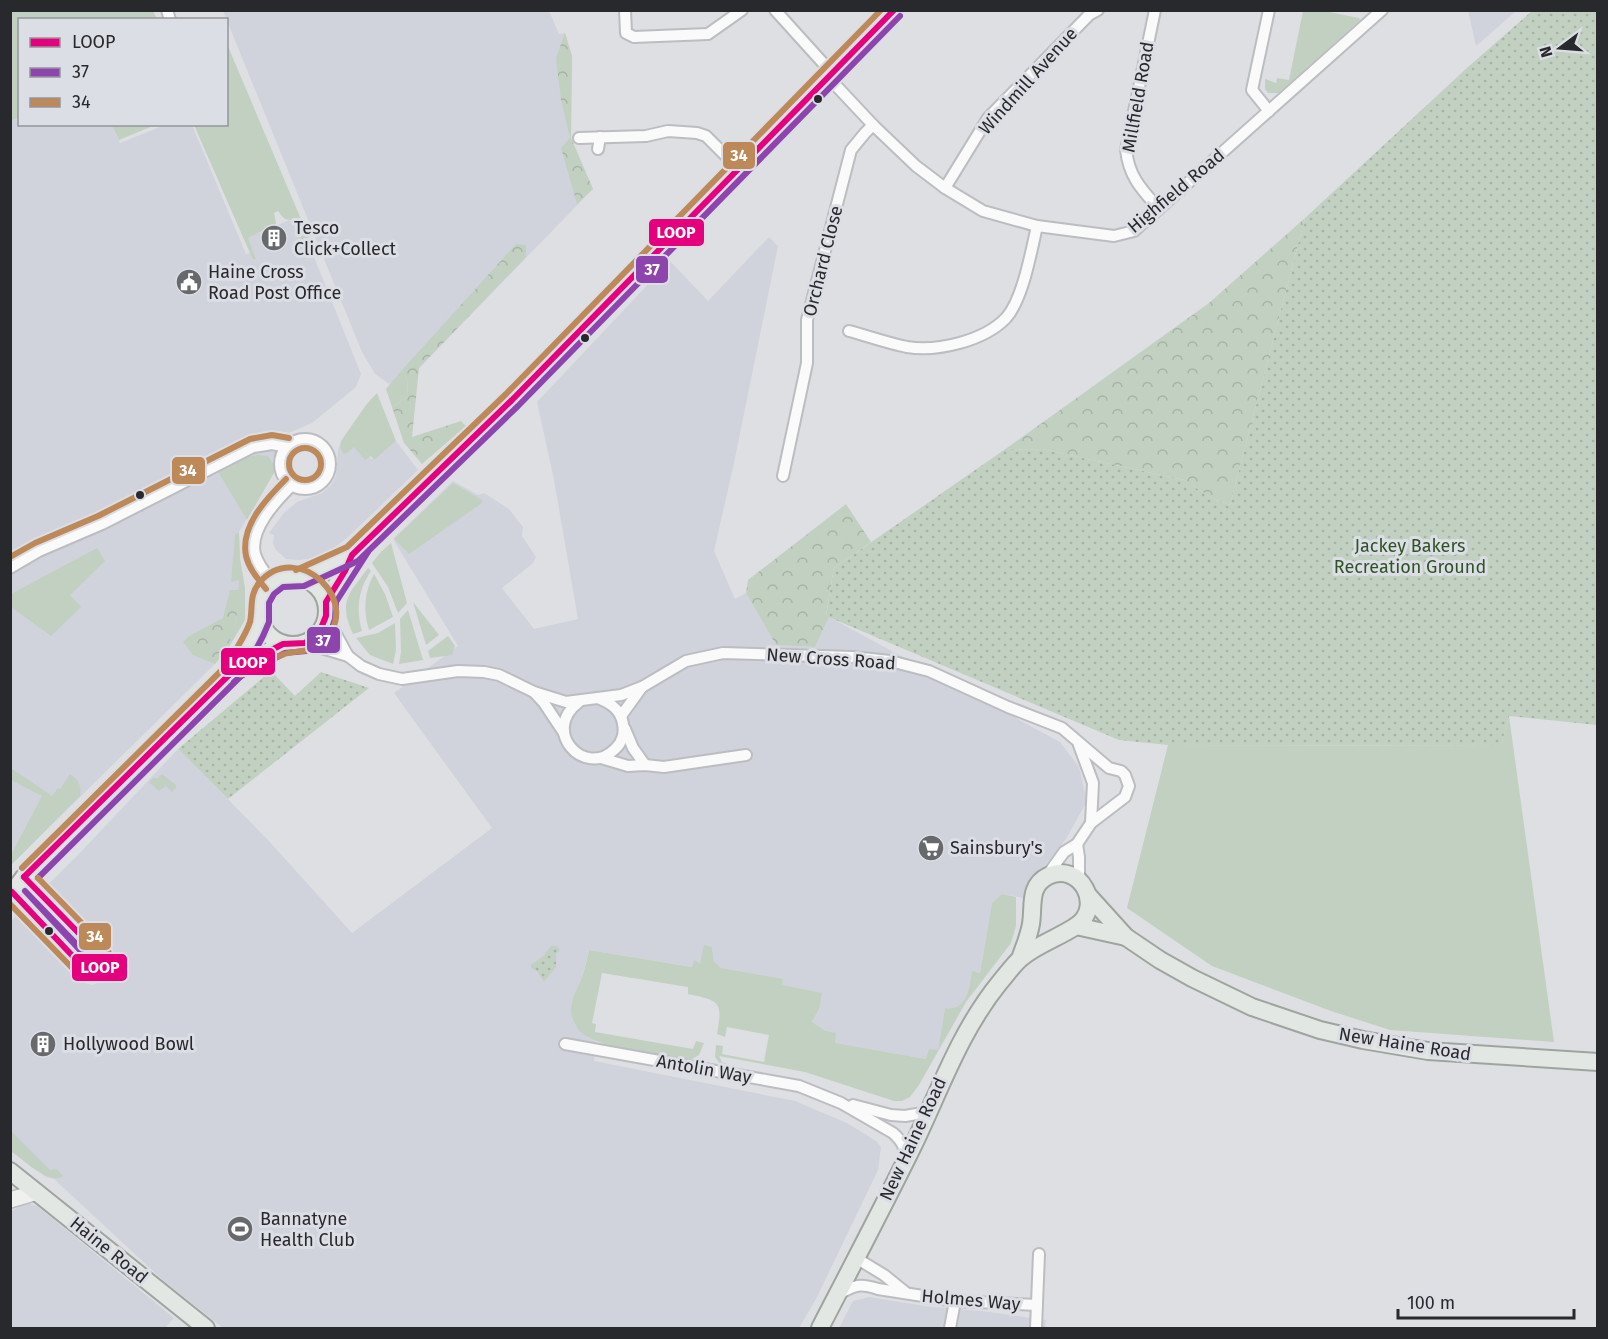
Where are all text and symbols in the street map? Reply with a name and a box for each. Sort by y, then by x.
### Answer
legend [18,18,228,126]
north arrow [1530,18,1590,78]
street label: Windmill Avenue [974,23,1082,139]
text: LOOP [72,31,116,53]
street label: Millfield Road [1117,40,1159,154]
text: N [1535,44,1557,60]
text: 37 [72,61,89,83]
text: 34 [72,91,91,113]
unlabelled marker [812,93,824,105]
line badge: 34 [722,141,756,170]
street label: Highfield Road [1123,144,1229,238]
text: 34 [729,146,748,165]
street label: Orchard Close [799,203,847,319]
place label: Tesco Click+Collect [294,217,397,260]
line badge: LOOP [648,218,705,247]
building icon: Tesco Click+Collect [259,223,289,253]
text: LOOP [656,223,696,242]
line badge: 37 [635,255,669,284]
text: 37 [643,260,660,279]
place label: Haine Cross Road Post Office [208,261,341,304]
public building icon: Haine Cross Road Post Office [174,267,204,297]
unlabelled marker [579,332,591,344]
line badge: 34 [171,456,206,485]
text: 34 [178,461,197,480]
unlabelled marker [134,489,146,501]
park label: Jackey Bakers Recreation Ground [1334,535,1486,578]
line badge: 37 [306,626,341,654]
text: 37 [314,631,331,650]
street label: New Cross Road [766,644,896,674]
line badge: LOOP [220,647,276,676]
text: LOOP [228,653,268,672]
supermarket icon: Sainsbury's [916,833,946,863]
place label: Sainsbury's [950,837,1043,859]
line badge: 34 [78,922,112,951]
unlabelled marker [43,925,55,937]
text: 34 [85,927,104,946]
line badge: LOOP [71,953,128,982]
text: LOOP [80,958,120,977]
street label: New Haine Road [1337,1023,1473,1065]
building icon: Hollywood Bowl [28,1029,58,1059]
place label: Hollywood Bowl [63,1033,194,1055]
street label: Antolin Way [655,1050,753,1088]
street label: New Haine Road [875,1074,951,1204]
place label: Bannatyne Health Club [260,1208,355,1251]
street label: Haine Road [66,1212,152,1288]
sports icon: Bannatyne Health Club [225,1214,255,1244]
scale bar [1398,1282,1574,1320]
street label: Holmes Way [921,1285,1021,1315]
text: 100 m [1407,1292,1455,1314]

